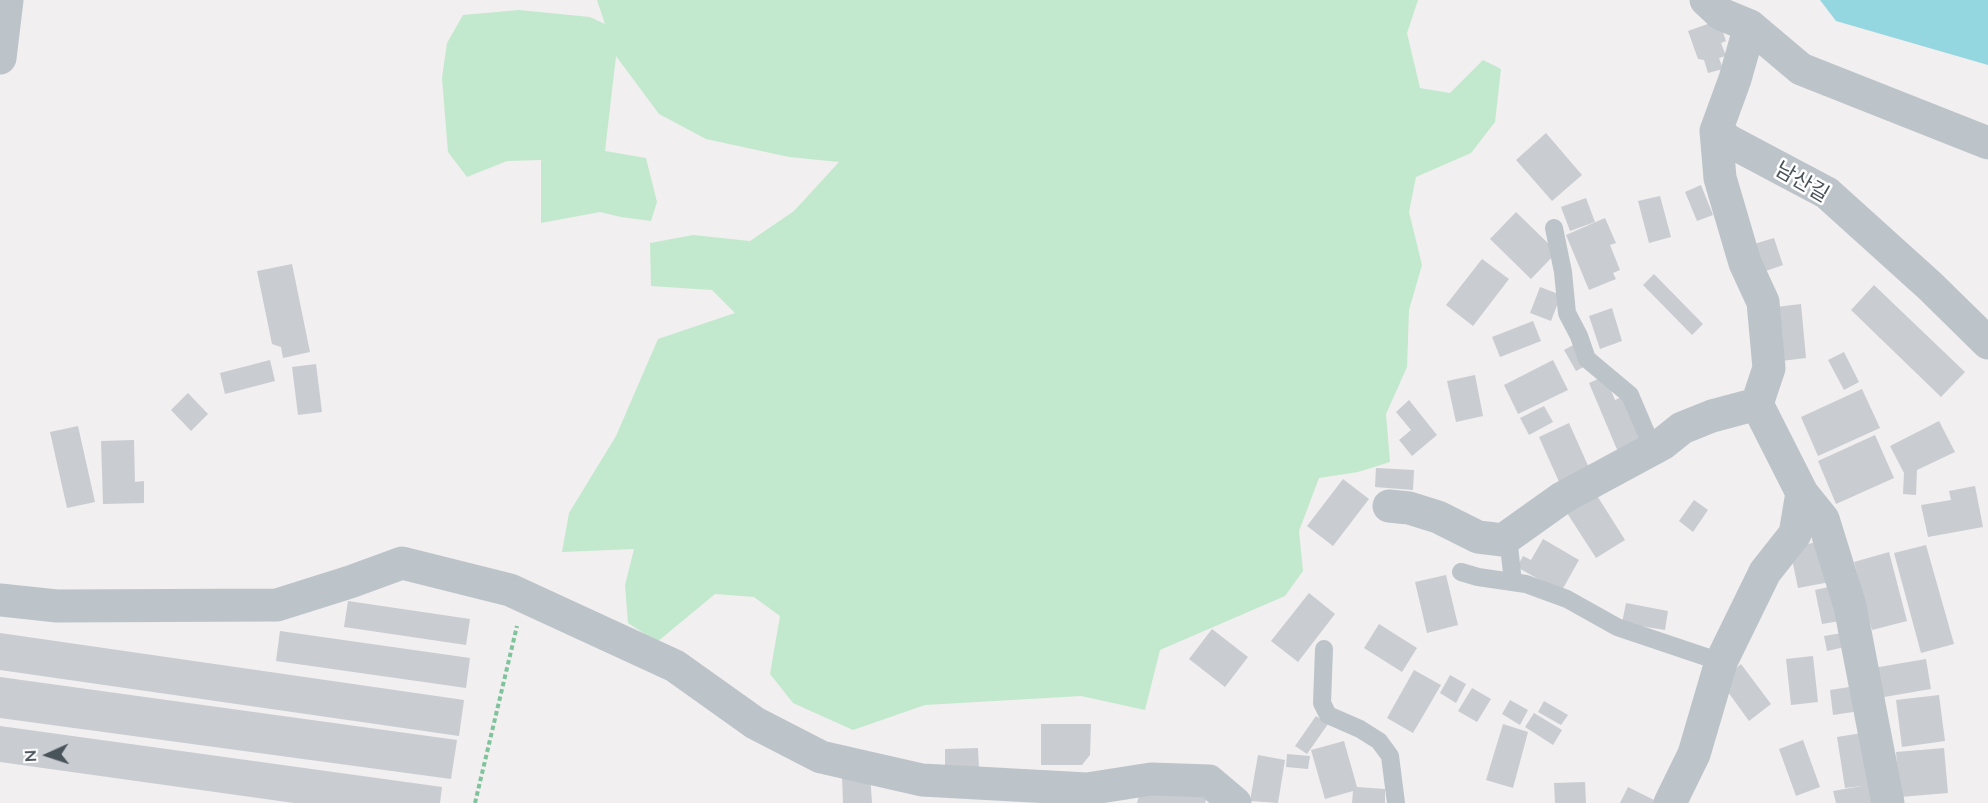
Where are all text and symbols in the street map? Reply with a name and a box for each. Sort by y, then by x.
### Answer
street label: 남산길 [1771,157,1833,207]
north arrow [18,725,78,785]
text: N [20,749,39,763]

